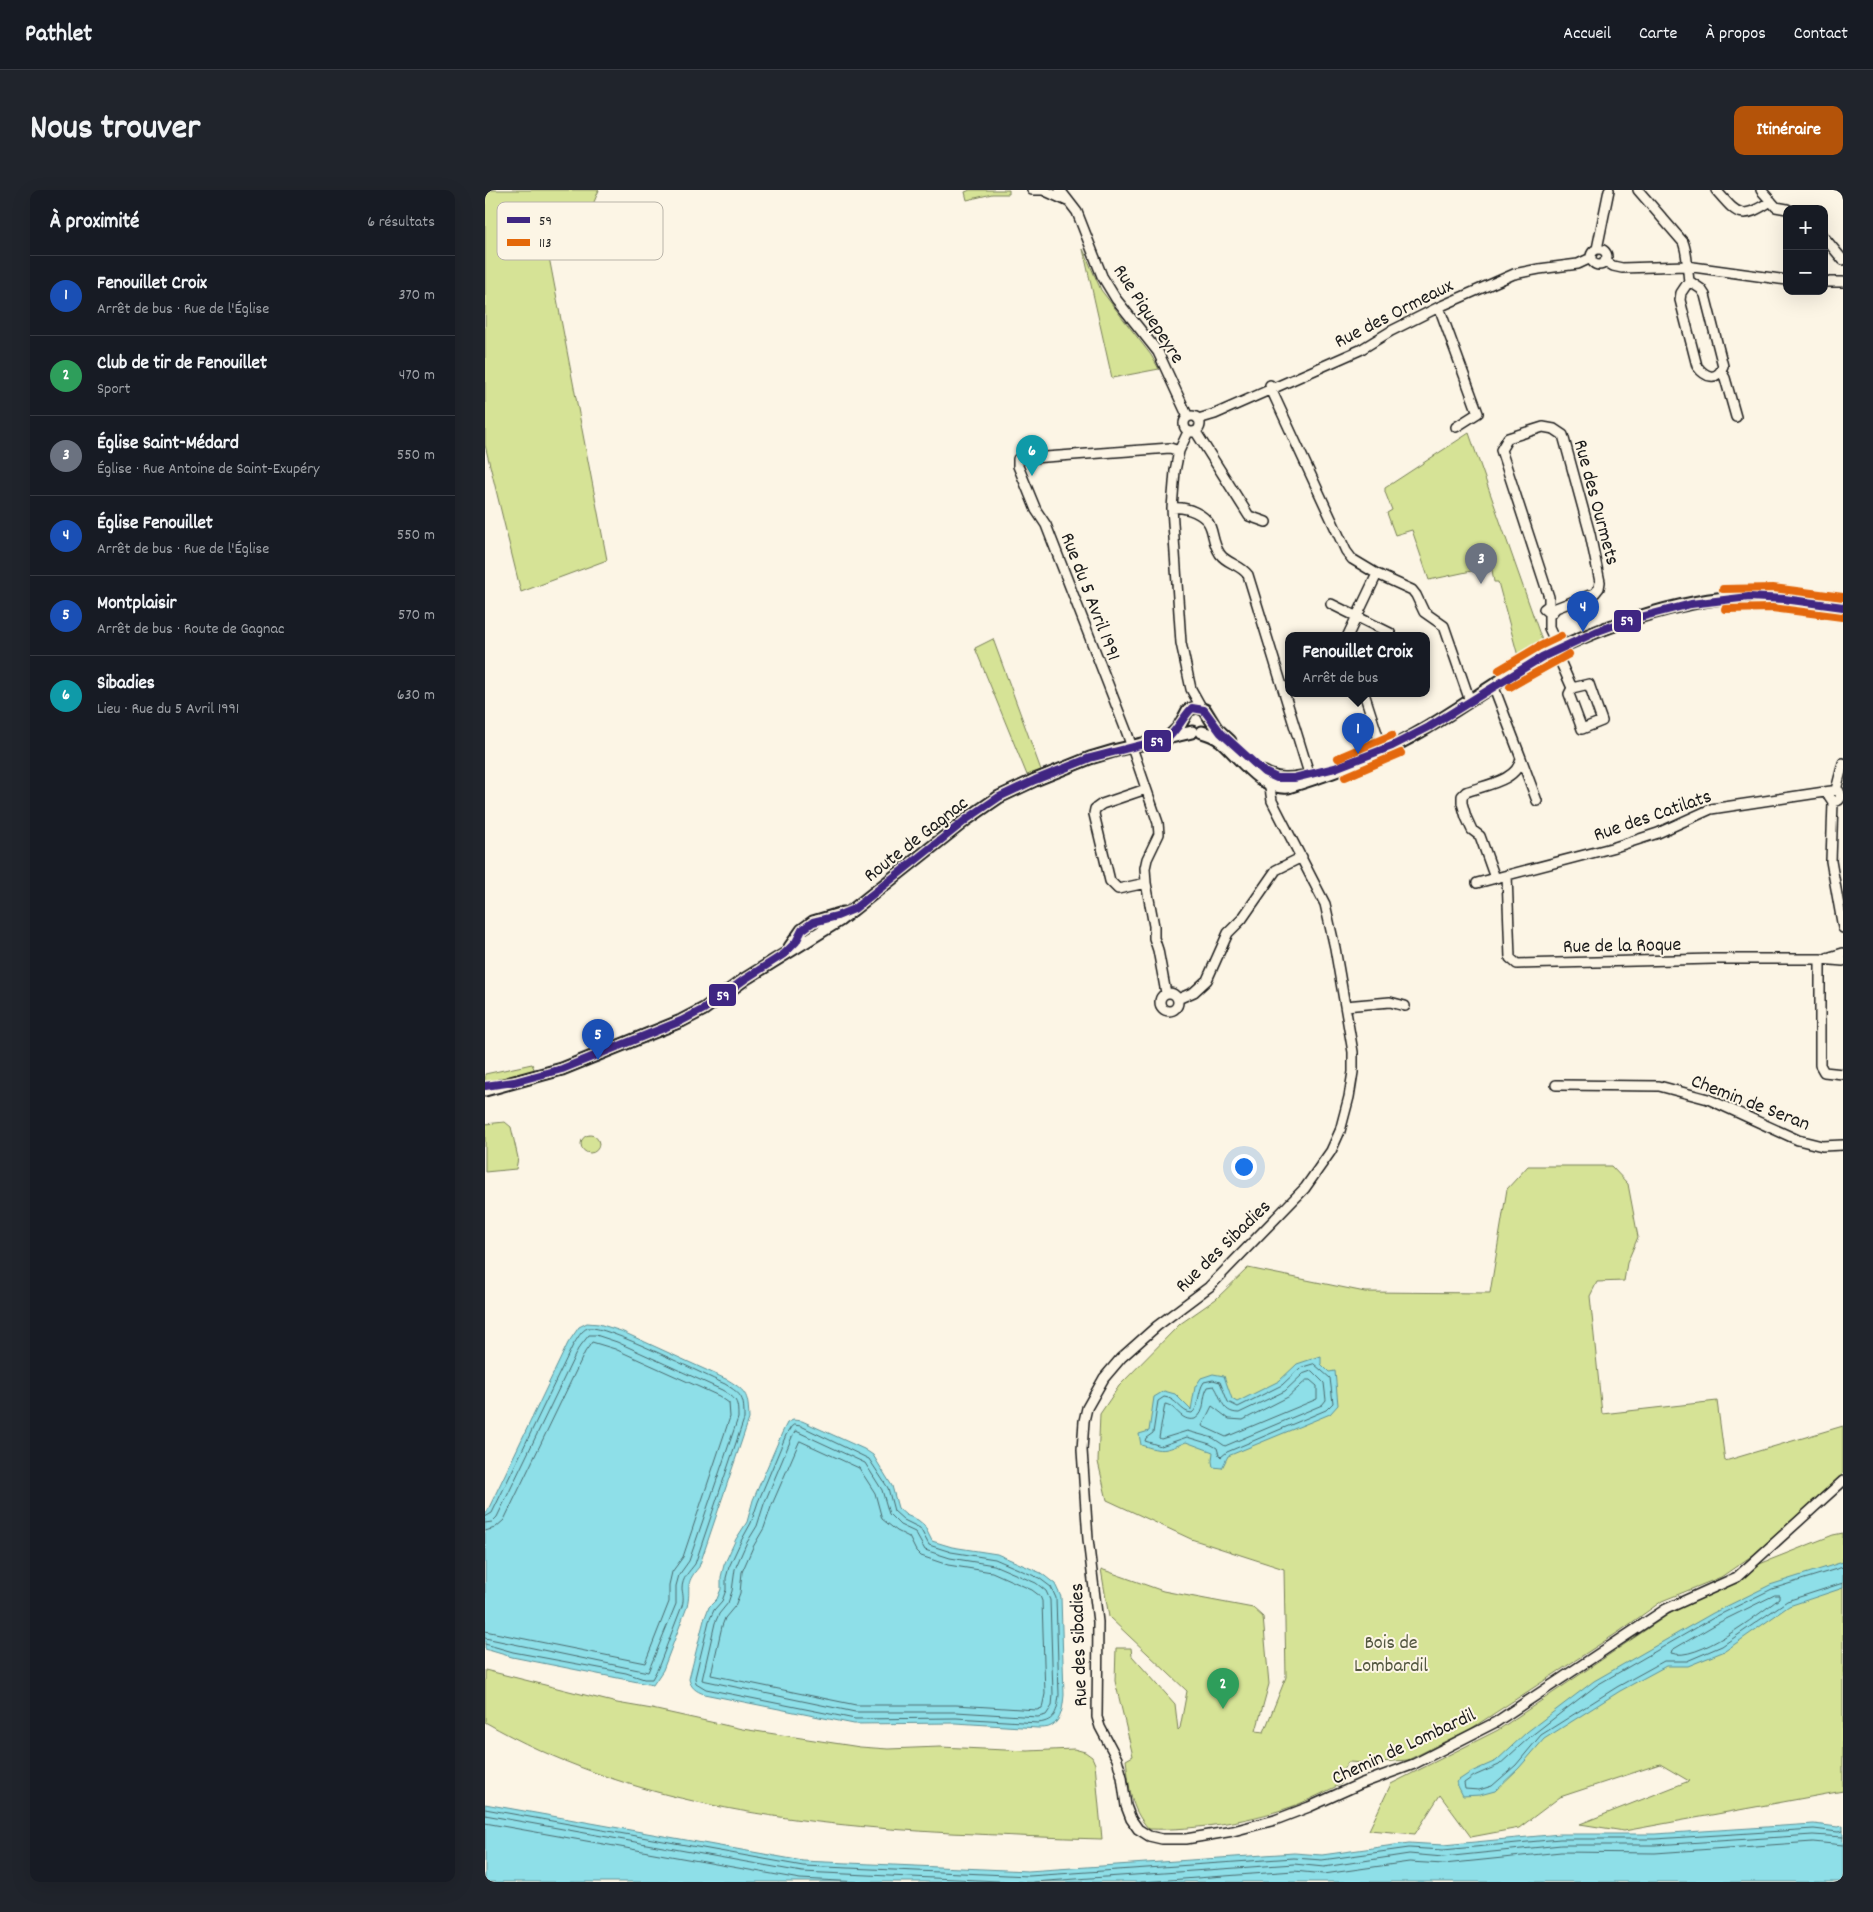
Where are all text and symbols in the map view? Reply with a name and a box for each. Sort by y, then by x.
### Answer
text: Pathlet [25,18,92,52]
text: Accueil [1563,22,1611,47]
text: Carte [1639,22,1678,47]
text: À propos [1706,22,1766,47]
text: Contact [1794,22,1848,47]
text: Nous trouver [30,105,200,155]
button: Itinéraire [1734,106,1843,155]
legend [497,202,663,260]
map controls [1783,205,1828,295]
button: + [1783,205,1828,250]
text: À proximité [50,208,139,238]
text: 6 résultats [367,211,435,234]
text: 59 [539,212,552,232]
text: 113 [539,234,551,254]
button: − [1783,250,1828,295]
street label: Rue Piquepeyre [1105,260,1190,370]
text: Fenouillet Croix [97,271,207,298]
street label: Rue des Ormeaux [1330,272,1459,357]
text: 1 [64,284,68,307]
text: 370 m [398,284,435,307]
text: Arrêt de bus · Rue de l'Église [97,298,269,321]
text: Club de tir de Fenouillet [97,351,267,378]
text: 2 [63,364,70,387]
text: 470 m [399,364,435,387]
text: Sport [97,378,130,401]
text: Église Saint-Médard [97,431,239,458]
pin: 6 [1016,435,1048,476]
street label: Rue des Ourmets [1565,437,1625,569]
text: 3 [62,444,70,467]
text: 550 m [397,444,435,467]
text: Église · Rue Antoine de Saint-Exupéry [97,458,320,481]
text: Église Fenouillet [97,511,213,538]
text: 4 [63,524,69,547]
text: 550 m [397,524,435,547]
street label: Rue du 5 Avril 1991 [1052,529,1126,665]
text: Arrêt de bus · Rue de l'Église [97,538,269,561]
pin: 3 [1465,543,1497,584]
text: Montplaisir [97,591,177,618]
pin: 4 [1567,591,1599,632]
text: 5 [62,604,70,627]
text: 570 m [398,604,435,627]
line badge: 59 [1613,609,1642,633]
text: 59 [1621,612,1633,632]
text: Arrêt de bus · Route de Gagnac [97,618,284,641]
popup [1285,632,1430,697]
text: Fenouillet Croix [1303,640,1412,667]
text: Arrêt de bus [1303,667,1378,690]
text: Sibadies [97,671,155,698]
text: 6 [62,684,70,707]
text: 630 m [397,684,435,707]
text: Lieu · Rue du 5 Avril 1991 [97,698,239,721]
pin: 1 [1342,713,1374,754]
line badge: 59 [1143,729,1172,753]
text: 59 [1151,733,1163,753]
street label: Rue des Catilats [1590,784,1716,850]
street label: Route de Gagnac [859,791,975,890]
street label: Rue de la Roque [1563,932,1682,962]
line badge: 59 [708,983,737,1007]
text: 59 [717,987,729,1007]
pin: 5 [582,1019,614,1060]
street label: Chemin de Seran [1686,1068,1814,1139]
your location [1231,1154,1257,1180]
street label: Rue des Sibadies [1170,1194,1278,1300]
street label: Rue des Sibadies [1064,1583,1096,1707]
park label: Bois de Lombardil [1354,1630,1428,1681]
pin: 2 [1207,1668,1239,1709]
street label: Chemin de Lombardil [1328,1702,1481,1793]

